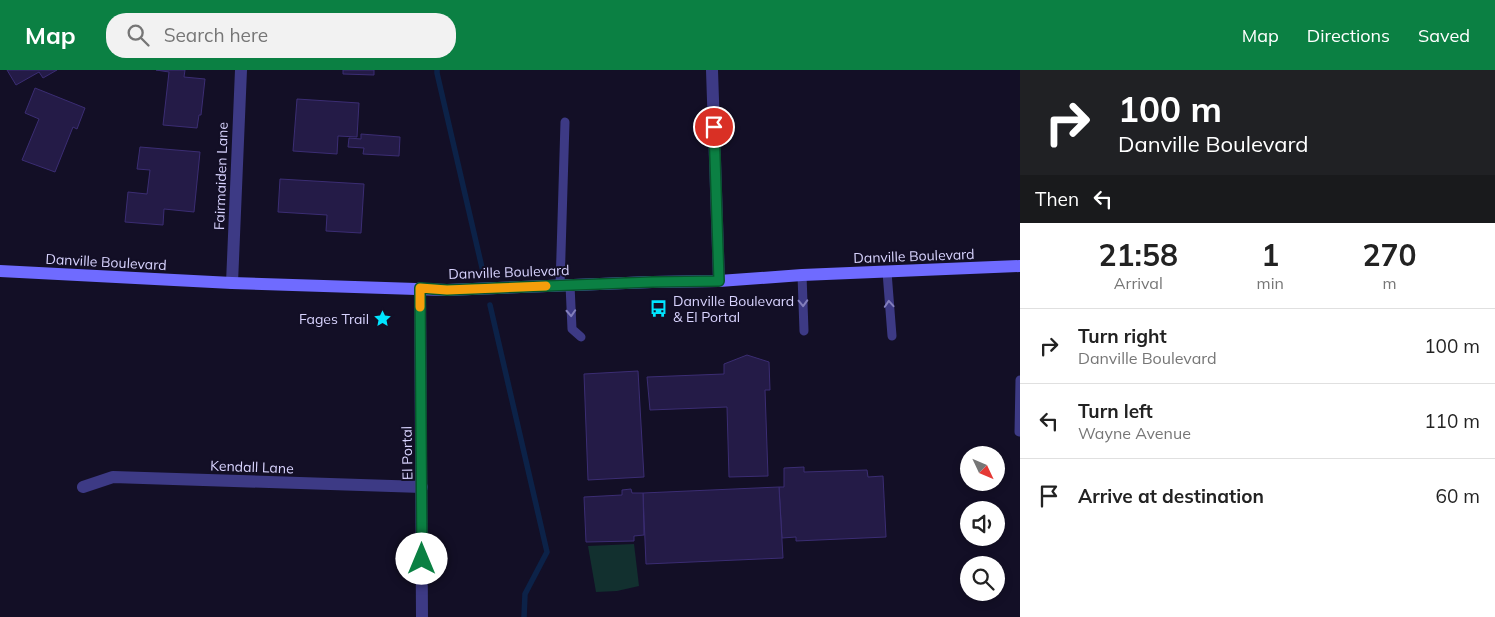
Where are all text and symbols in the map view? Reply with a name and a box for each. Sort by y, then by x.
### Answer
search box [106,13,456,58]
text: Map [25,20,76,50]
icon: search [124,21,152,49]
text: Search here [164,23,268,47]
text: Map [1242,24,1279,47]
text: Directions [1307,24,1390,47]
text: Saved [1418,24,1470,47]
text: 100 m [1118,87,1222,131]
icon: right [1035,90,1100,155]
pin [693,106,735,148]
icon: arrive [700,113,728,141]
street label: Fairmaiden Lane [210,122,232,230]
text: Danville Boulevard [1118,130,1309,158]
icon: left [1089,185,1117,213]
text: Then [1035,187,1079,211]
text: 21:58 [1099,236,1178,274]
text: 1 [1261,236,1279,274]
text: 270 [1362,236,1416,274]
street label: Danville Boulevard [853,245,975,267]
street label: Danville Boulevard [45,250,167,274]
street label: Danville Boulevard [448,261,570,283]
text: Arrival [1114,273,1163,293]
text: min [1257,273,1284,293]
text: m [1382,273,1396,293]
place label: Danville Boulevard & El Portal [673,292,794,326]
bus stop icon: Danville Boulevard & El Portal [649,299,669,319]
one-way arrow [797,300,808,308]
one-way arrow [884,300,895,308]
place icon: Fages Trail [373,309,393,329]
one-way arrow [566,309,577,317]
place label: Fages Trail [299,310,369,328]
text: Turn right [1078,324,1167,348]
icon: right [1035,332,1063,360]
text: 100 m [1424,334,1480,358]
text: Danville Boulevard [1078,348,1217,368]
text: Turn left [1078,399,1153,423]
icon: left [1035,407,1063,435]
text: 110 m [1424,409,1480,433]
text: Wayne Avenue [1078,423,1191,443]
street label: El Portal [398,426,416,480]
north arrow [960,446,1005,491]
map controls [960,446,1005,601]
street label: Kendall Lane [210,457,294,477]
icon: arrive [1035,482,1063,510]
text: Arrive at destination [1078,484,1264,508]
text: 60 m [1436,484,1480,508]
button: sound [960,501,1005,546]
position arrow [395,532,447,584]
button: search [960,556,1005,601]

